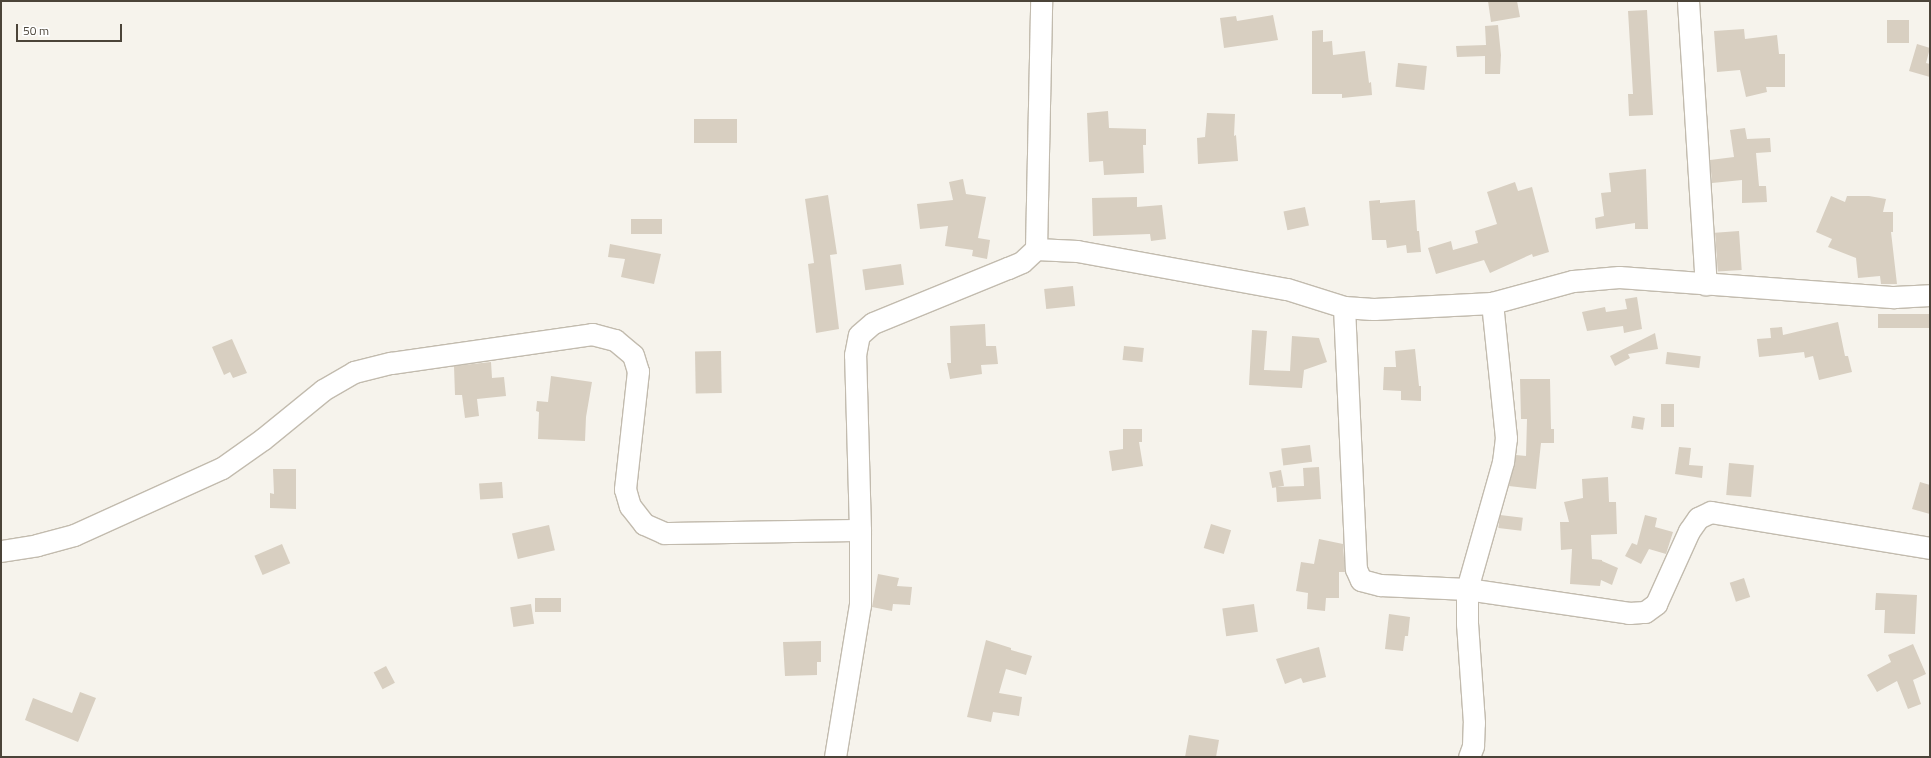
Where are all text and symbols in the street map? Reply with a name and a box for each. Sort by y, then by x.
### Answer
scale bar [18,16,124,42]
text: 50 m [23,21,49,40]

